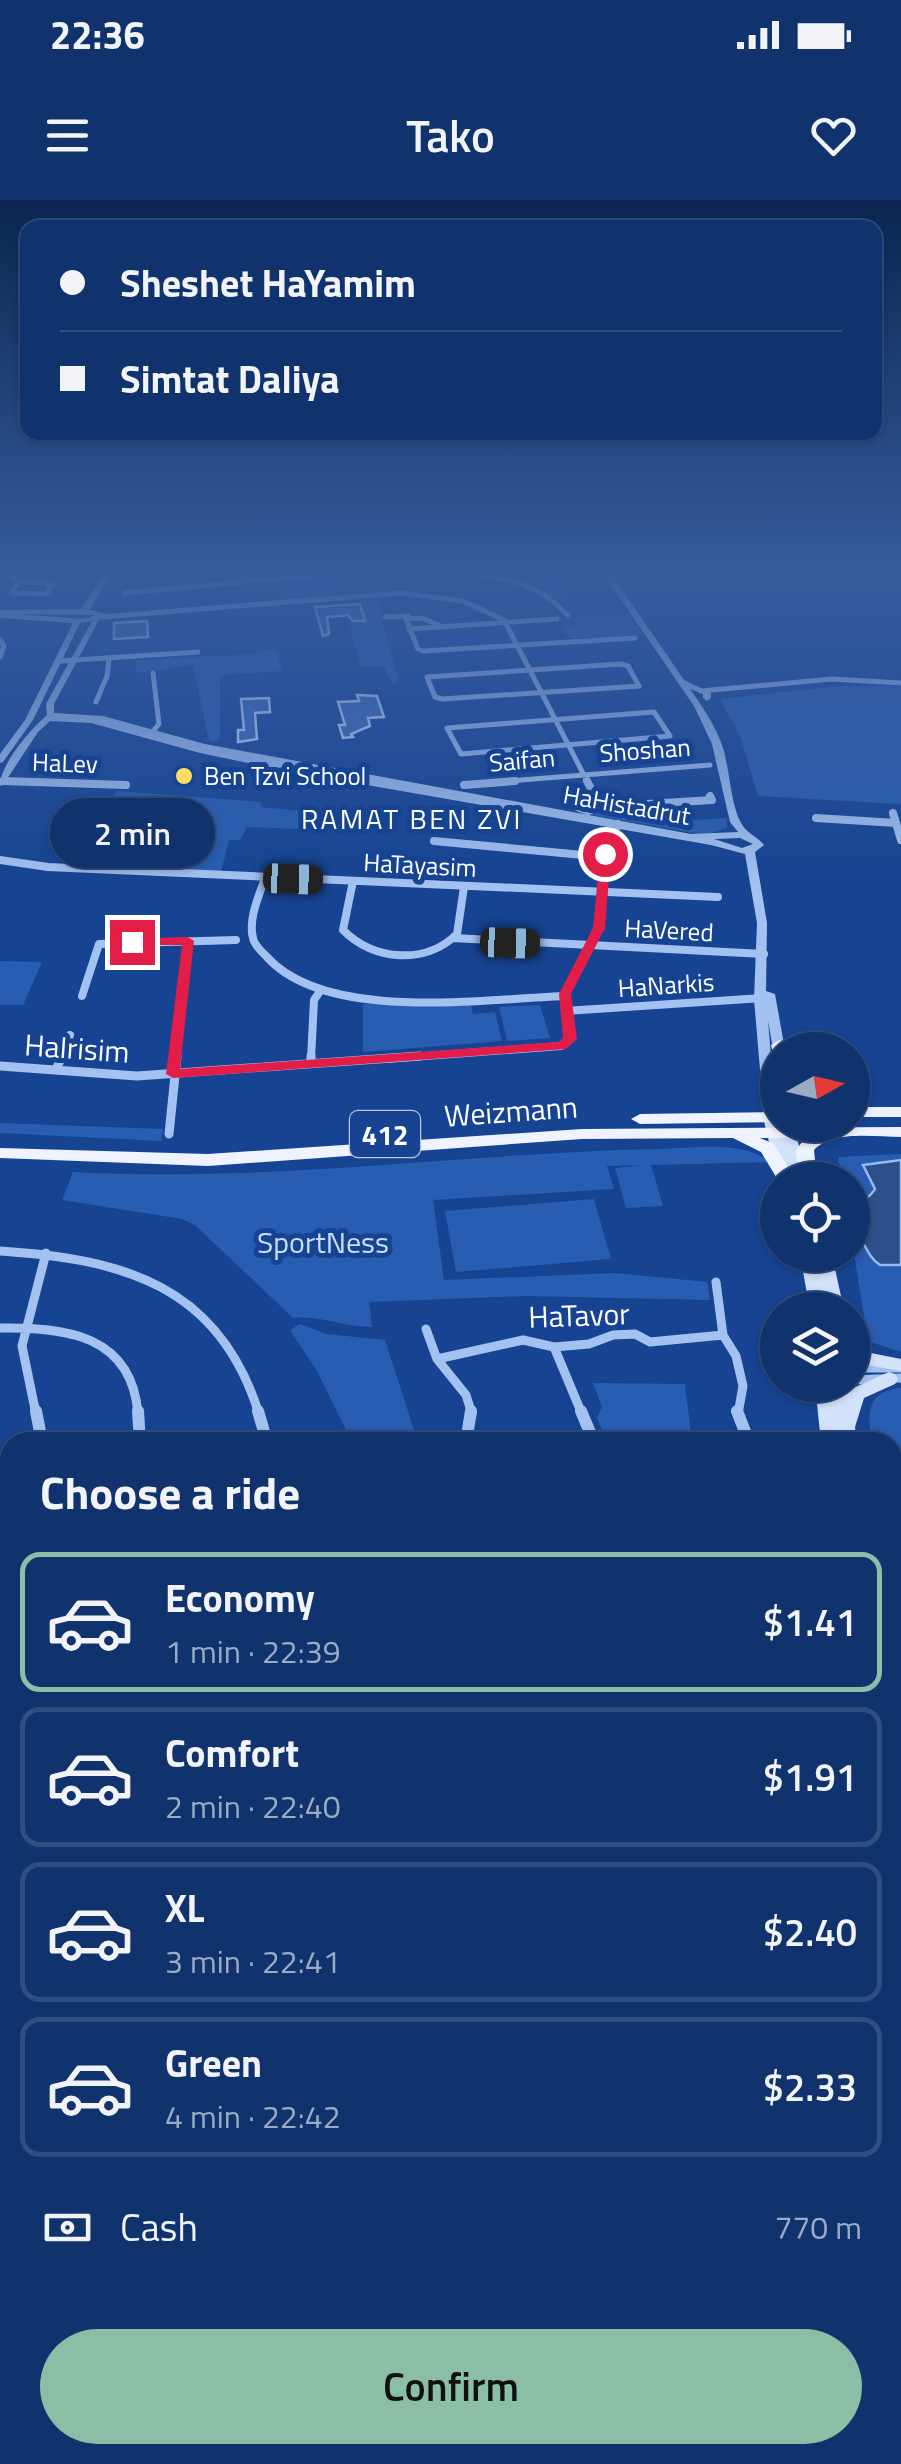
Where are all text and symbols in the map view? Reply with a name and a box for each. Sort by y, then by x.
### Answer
text: 22:36 [50,6,145,64]
text: Tako [406,101,495,169]
icon: menu [40,108,95,163]
icon: heart [806,108,861,163]
text: Sheshet HaYamim [120,254,416,312]
text: Simtat Daliya [120,350,340,408]
street label: Shoshan [598,728,692,772]
street label: Saifan [488,738,556,782]
street label: HaLev [32,743,98,783]
place label: Ben Tzvi School [204,757,366,795]
marker: Ben Tzvi School [173,765,195,787]
street label: HaHistadrut [560,775,694,835]
callout: 2 min [49,797,214,867]
district label: RAMAT BEN ZVI [301,797,523,840]
text: 2 min [94,809,171,857]
route start [583,832,628,877]
street label: HaTayasim [363,843,477,887]
car [262,863,324,895]
street label: HaVered [623,909,715,951]
route end [110,920,155,965]
car [479,927,541,959]
street label: HaNarkis [617,963,715,1007]
street label: HaIrisim [23,1021,131,1075]
north arrow [760,1032,870,1142]
map controls [760,1032,870,1402]
street label: Weizmann [443,1083,579,1139]
road number: 412 [350,1111,420,1157]
button: locate [760,1162,870,1272]
park label: SportNess [257,1219,389,1265]
street label: HaTavor [528,1290,630,1340]
button: layers [760,1292,870,1402]
text: Choose a ride [40,1458,300,1526]
text: Economy [165,1569,315,1627]
icon: car [45,1577,135,1667]
text: $1.41 [763,1593,857,1651]
text: 1 min · 22:39 [165,1627,341,1675]
text: Comfort [165,1724,299,1782]
icon: car [45,1732,135,1822]
text: $1.91 [763,1748,857,1806]
text: 2 min · 22:40 [165,1782,341,1830]
text: XL [165,1879,205,1937]
icon: car [45,1887,135,1977]
text: $2.40 [763,1903,857,1961]
text: 3 min · 22:41 [165,1937,341,1985]
text: Green [165,2034,262,2092]
icon: car [45,2042,135,2132]
text: $2.33 [763,2058,857,2116]
text: 4 min · 22:42 [165,2092,341,2140]
text: Cash [120,2198,198,2256]
icon: cash [40,2200,95,2255]
text: 770 m [774,2203,862,2251]
button: Confirm [40,2329,862,2444]

